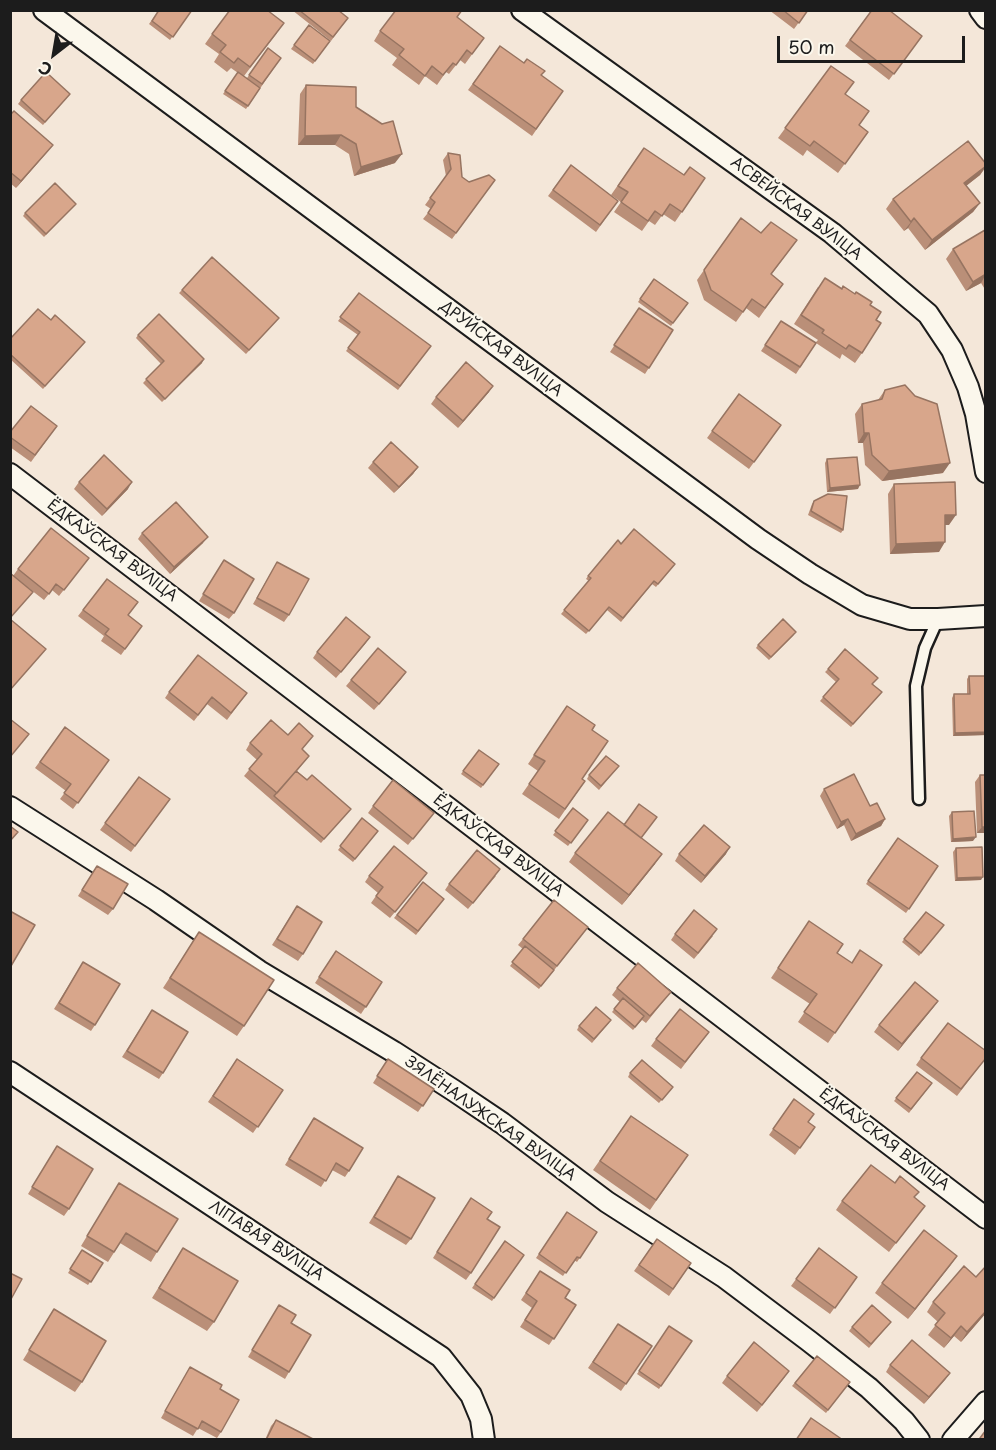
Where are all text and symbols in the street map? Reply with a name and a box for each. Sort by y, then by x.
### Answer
north arrow [24,24,84,84]
scale bar [780,24,968,62]
text: 50 m [788,33,835,60]
text: С [33,56,56,83]
street label: АСВЕЙСКАЯ ВУЛІЦА [727,154,865,264]
street label: ДРУЙСКАЯ ВУЛІЦА [436,297,566,401]
street label: ЁДКАЎСКАЯ ВУЛІЦА [43,496,181,606]
street label: ЁДКАЎСКАЯ ВУЛІЦА [429,791,567,901]
street label: ЗЯЛЁНАЛУЖСКАЯ ВУЛІЦА [401,1053,579,1185]
street label: ЁДКАЎСКАЯ ВУЛІЦА [815,1085,953,1195]
street label: ЛІПАВАЯ ВУЛІЦА [205,1197,327,1285]

